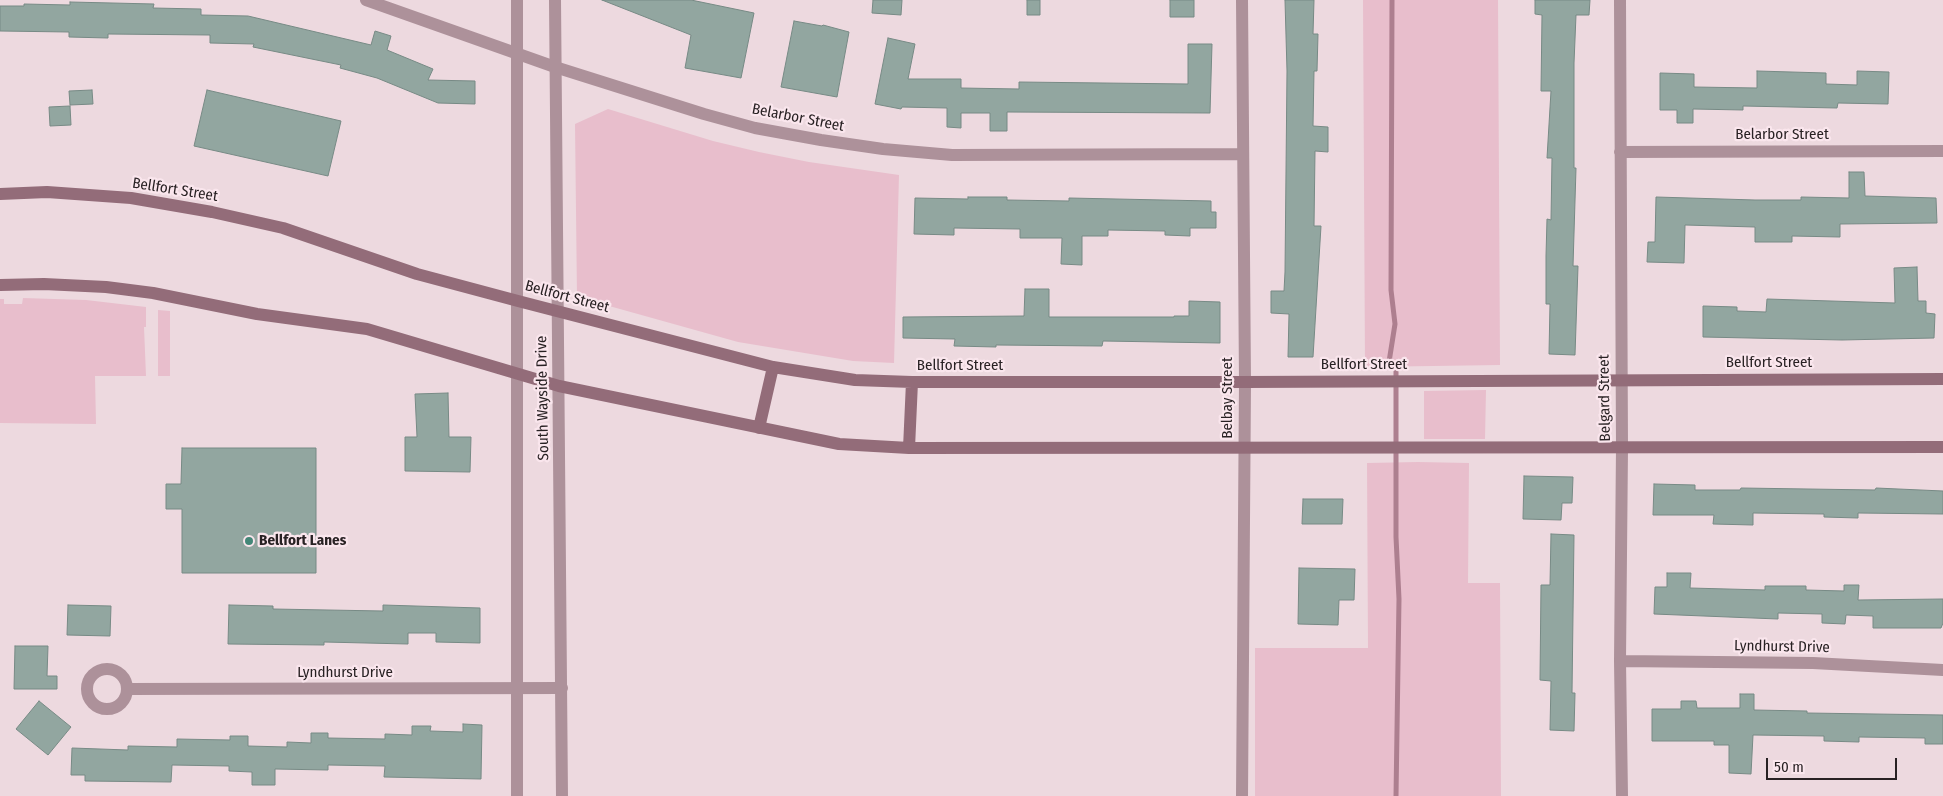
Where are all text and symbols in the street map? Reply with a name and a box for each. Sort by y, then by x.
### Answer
street label: Belarbor Street [750,100,846,136]
street label: Belarbor Street [1735,126,1829,144]
street label: Bellfort Street [131,174,219,206]
street label: Bellfort Street [523,277,611,317]
street label: South Wayside Drive [533,335,553,461]
street label: Belgard Street [1595,354,1615,442]
street label: Bellfort Street [1726,354,1812,372]
street label: Bellfort Street [1321,356,1407,374]
street label: Bellfort Street [917,357,1003,375]
street label: Belbay Street [1219,357,1237,439]
place label: Bellfort Lanes [259,532,346,550]
marker: Bellfort Lanes [243,535,255,547]
street label: Lyndhurst Drive [1734,637,1830,657]
street label: Lyndhurst Drive [297,664,393,682]
scale bar [1768,748,1899,780]
text: 50 m [1774,758,1804,776]

